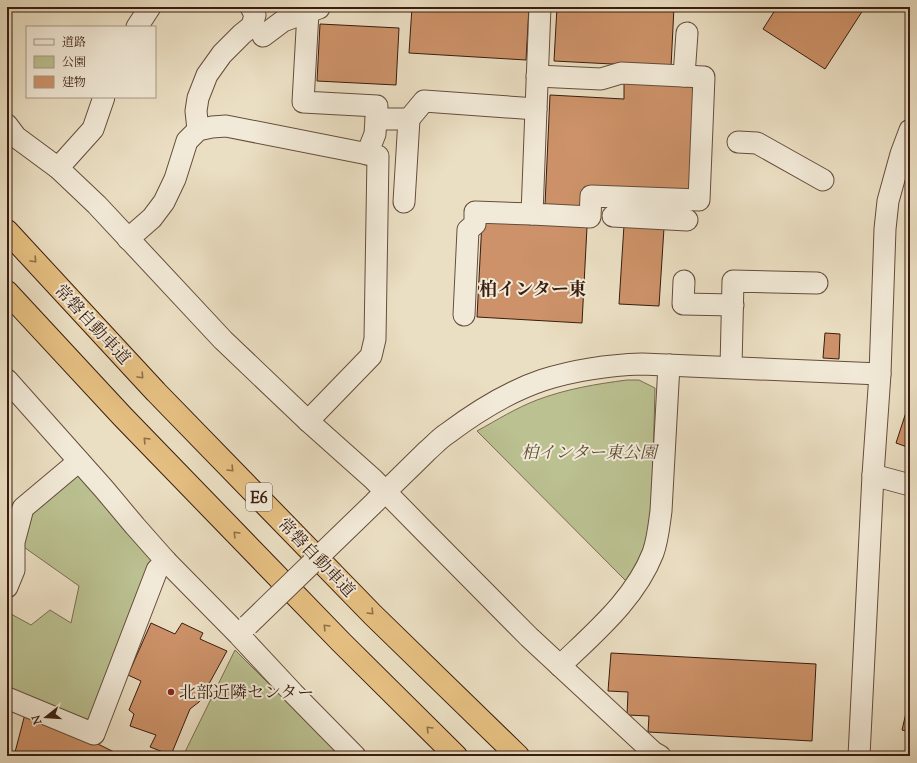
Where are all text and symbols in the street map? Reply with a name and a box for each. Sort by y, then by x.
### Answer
legend [26,26,156,98]
text: 道路 [62,34,86,52]
text: 公園 [62,54,86,72]
text: 建物 [62,74,86,92]
one-way arrow [29,255,36,263]
district label: 柏インター東 [479,278,587,304]
street label: 常磐自動車道 [48,280,135,371]
one-way arrow [136,371,144,379]
one-way arrow [143,437,150,445]
park label: 柏インター東公園 [521,442,660,466]
one-way arrow [226,464,234,472]
road number: E6 [246,483,272,511]
street label: 常磐自動車道 [272,513,360,603]
one-way arrow [233,531,241,539]
one-way arrow [366,607,374,615]
one-way arrow [323,624,331,632]
place label: 北部近隣センター [179,682,314,706]
marker: 北部近隣センター [166,687,176,697]
north arrow [26,697,66,737]
text: N [28,713,47,727]
one-way arrow [426,726,434,734]

